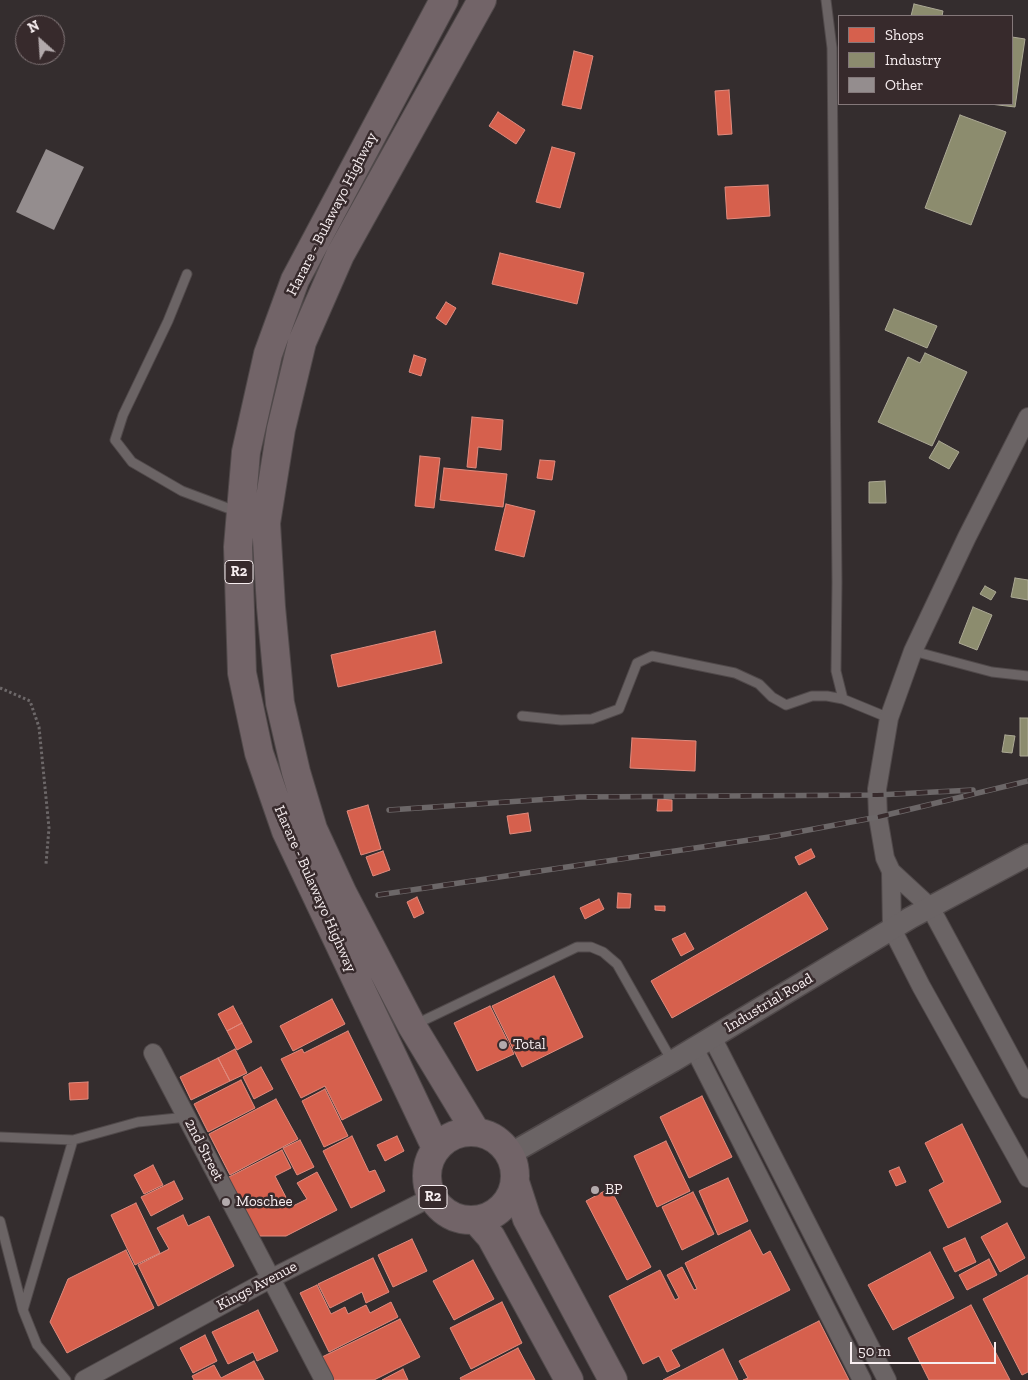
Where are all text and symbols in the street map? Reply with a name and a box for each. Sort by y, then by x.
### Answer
north arrow [15,15,65,65]
legend [838,15,1013,105]
text: N [25,17,42,37]
text: Shops [885,26,924,44]
text: Industry [885,51,941,69]
text: Other [885,76,923,94]
street label: Harare - Bulawayo Highway [283,129,381,299]
road number: R2 [225,560,253,584]
street label: Harare - Bulawayo Highway [270,803,360,975]
street label: Industrial Road [722,970,816,1036]
place label: Total [513,1036,546,1054]
marker: Total [497,1039,509,1051]
street label: 2nd Street [181,1116,227,1184]
place label: BP [605,1181,623,1199]
marker: BP [589,1184,601,1196]
road number: R2 [419,1186,447,1208]
place label: Moschee [236,1193,293,1211]
marker: Moschee [220,1196,232,1208]
street label: Kings Avenue [214,1257,300,1315]
scale bar [853,1332,999,1364]
text: 50 m [858,1342,891,1360]

